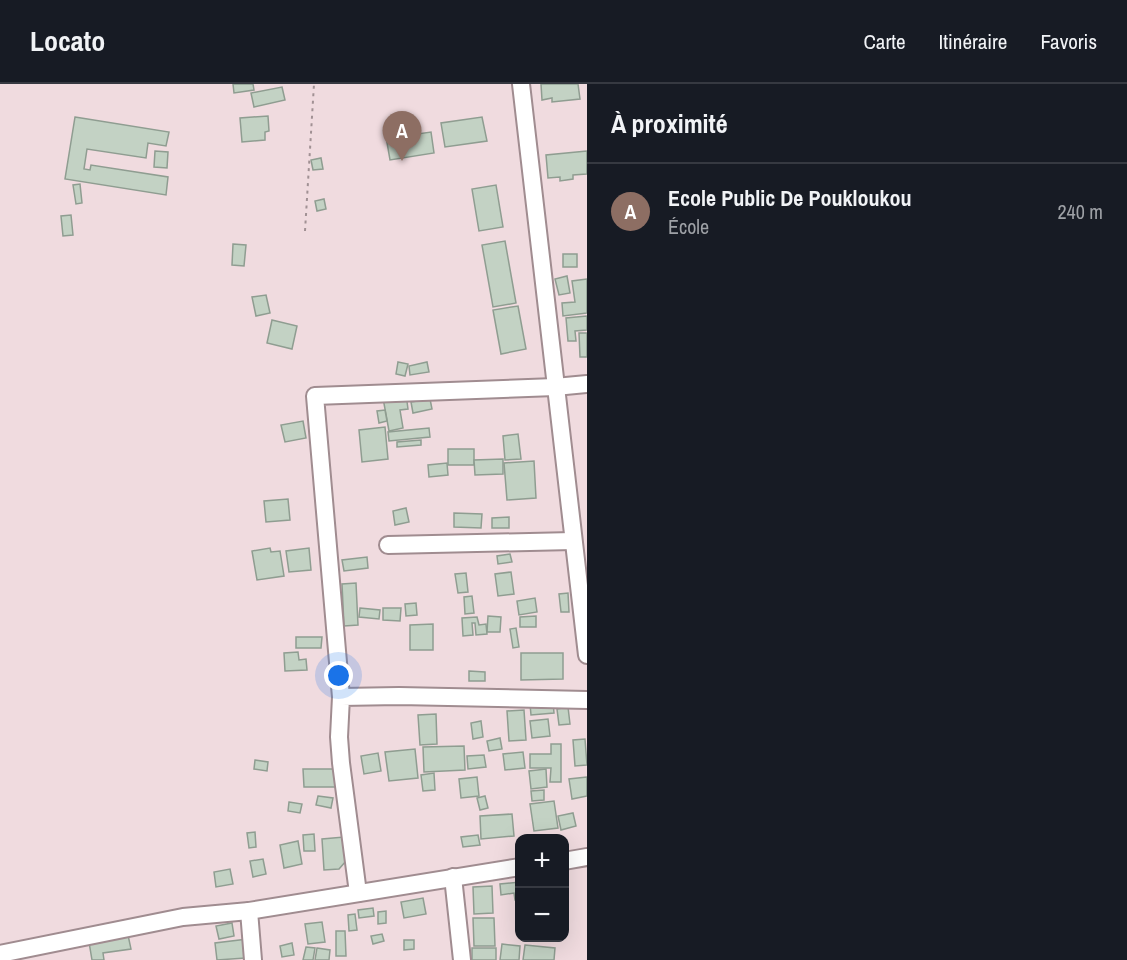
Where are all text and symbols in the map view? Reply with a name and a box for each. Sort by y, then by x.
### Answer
text: Locato [30,22,105,60]
text: Carte [863,27,906,56]
text: Itinéraire [939,27,1007,56]
text: Favoris [1040,27,1097,56]
text: À proximité [611,106,728,141]
pin: A [382,112,422,161]
text: Ecole Public De Poukloukou [668,183,912,213]
text: A [625,198,636,225]
text: 240 m [1057,198,1103,225]
text: École [668,213,709,240]
your location [324,661,353,690]
map controls [515,834,569,942]
button: + [515,834,569,888]
button: − [515,888,569,942]

